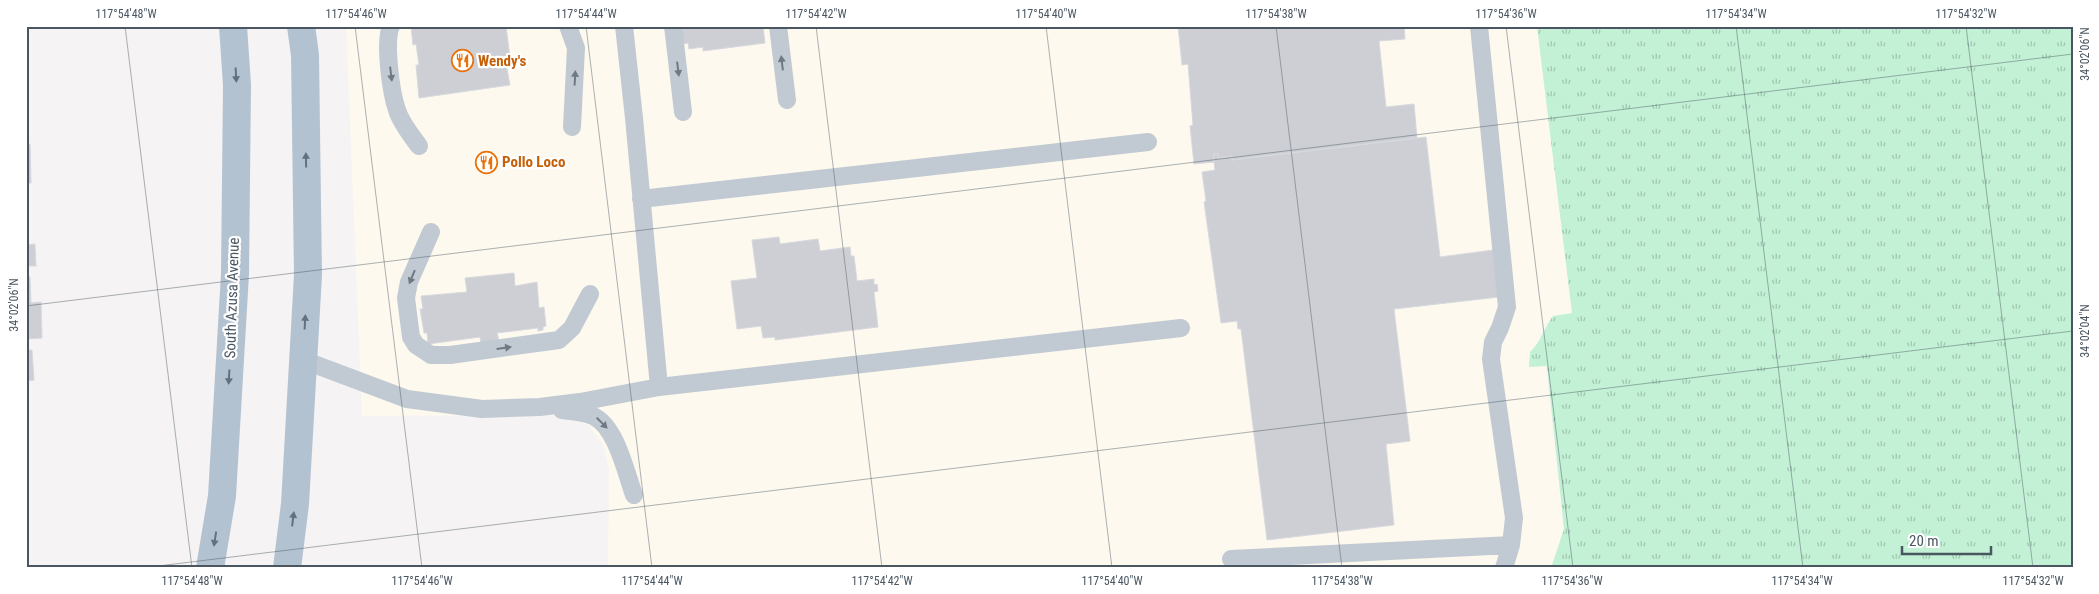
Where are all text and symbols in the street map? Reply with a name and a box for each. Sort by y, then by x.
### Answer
text: 117°54'48"W [95,7,157,21]
text: 117°54'46"W [325,7,387,21]
text: 117°54'44"W [555,7,617,21]
text: 117°54'42"W [785,7,847,21]
text: 117°54'40"W [1015,7,1077,21]
text: 117°54'38"W [1245,7,1307,21]
text: 117°54'36"W [1475,7,1537,21]
text: 117°54'34"W [1705,7,1767,21]
text: 117°54'32"W [1935,7,1997,21]
text: 34°02'06"N [2078,27,2092,81]
restaurant icon: Wendy's [450,49,474,73]
place label: Wendy's [478,52,527,70]
one-way arrow [778,55,786,71]
one-way arrow [674,62,682,78]
one-way arrow [387,66,395,82]
one-way arrow [233,67,241,83]
one-way arrow [571,70,579,86]
restaurant icon: Pollo Loco [474,150,498,174]
one-way arrow [302,152,310,168]
place label: Pollo Loco [502,153,565,171]
street label: South Azusa Avenue [221,237,243,359]
one-way arrow [408,270,416,285]
text: 34°02'06"N [7,278,21,332]
text: 34°02'04"N [2078,304,2092,358]
one-way arrow [302,314,310,330]
one-way arrow [497,344,513,352]
one-way arrow [224,369,232,385]
one-way arrow [596,417,608,429]
one-way arrow [289,511,297,527]
scale bar [1902,524,1990,556]
one-way arrow [210,531,218,547]
text: 20 m [1909,532,1939,550]
text: 117°54'48"W [161,574,223,588]
text: 117°54'46"W [391,574,453,588]
text: 117°54'44"W [621,574,683,588]
text: 117°54'42"W [851,574,913,588]
text: 117°54'40"W [1081,574,1143,588]
text: 117°54'38"W [1311,574,1373,588]
text: 117°54'36"W [1541,574,1603,588]
text: 117°54'34"W [1771,574,1833,588]
text: 117°54'32"W [2002,574,2064,588]

